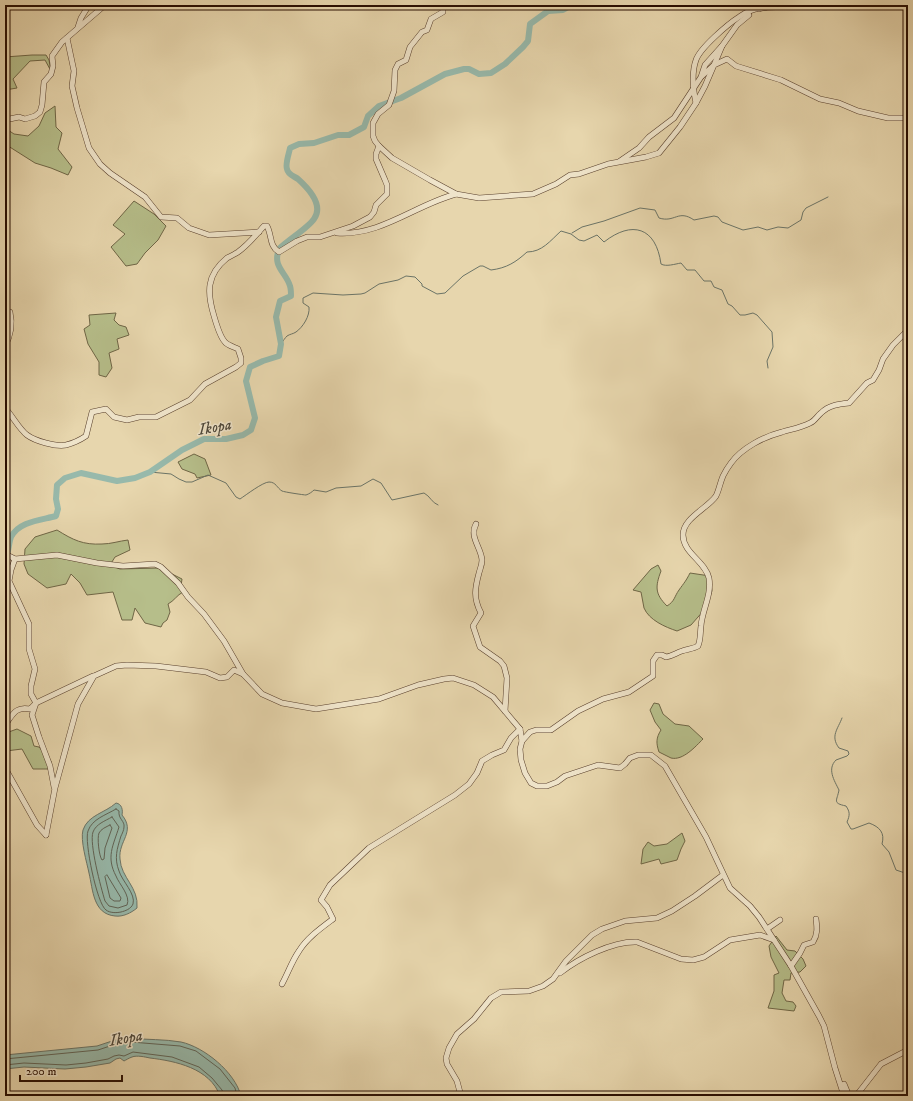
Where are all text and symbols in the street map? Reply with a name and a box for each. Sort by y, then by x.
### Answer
water label: Ikopa [196,414,233,440]
water label: Ikopa [107,1025,144,1051]
scale bar [20,1057,122,1083]
text: 200 m [26,1064,56,1079]

